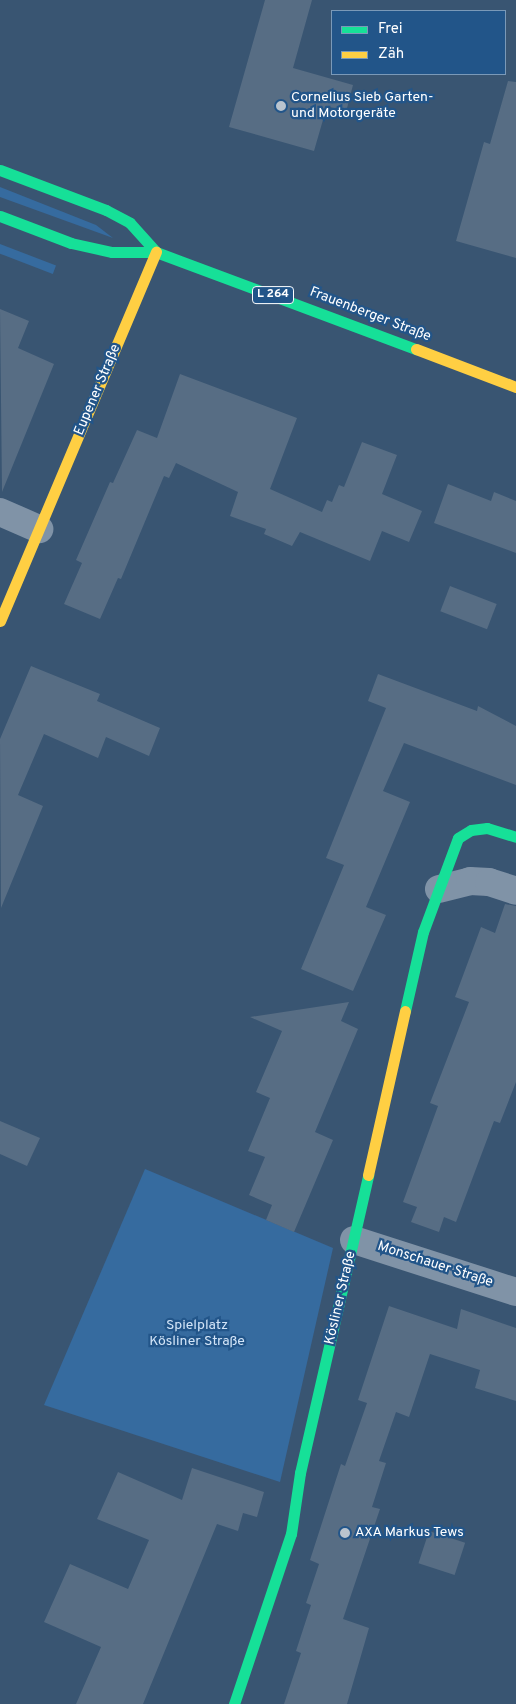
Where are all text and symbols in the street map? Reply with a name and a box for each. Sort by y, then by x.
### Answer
legend [331,10,506,75]
text: Frei [378,20,403,39]
text: Zäh [378,45,404,64]
place label: Cornelius Sieb Garten- und Motorgeräte [291,90,434,122]
marker: Cornelius Sieb Garten- und Motorgeräte [275,100,287,112]
street label: Frauenberger Straße [307,284,433,346]
road number: L 264 [252,286,294,304]
street label: Eupener Straße [71,342,125,438]
street label: Monschauer Straße [375,1238,495,1292]
street label: Kösliner Straße [322,1250,360,1346]
park label: Spielplatz Kösliner Straße [149,1318,245,1350]
place label: AXA Markus Tews [355,1525,465,1541]
marker: AXA Markus Tews [339,1527,351,1539]

